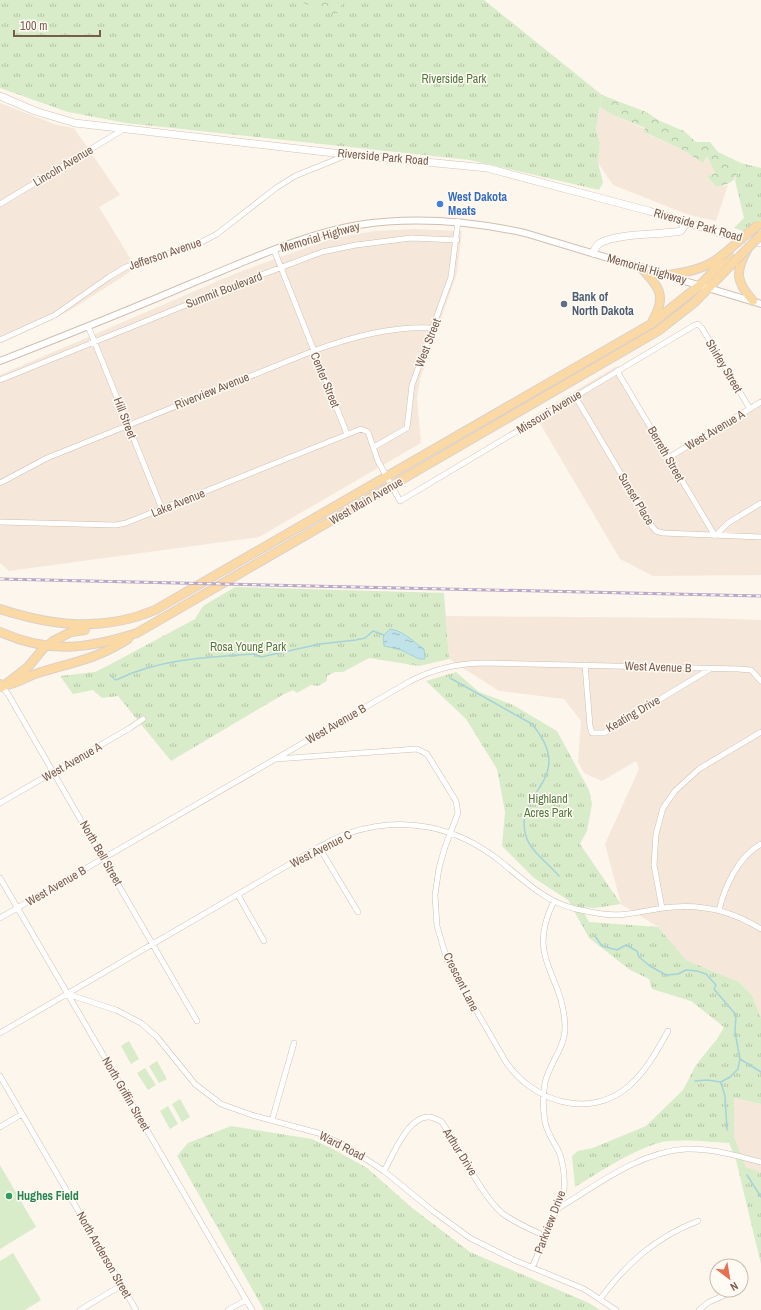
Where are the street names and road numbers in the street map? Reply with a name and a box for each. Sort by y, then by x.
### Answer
street label: Lincoln Avenue [30,142,96,190]
street label: Riverside Park Road [337,145,429,169]
street label: Riverside Park Road [652,205,744,245]
street label: Memorial Highway [278,218,362,256]
street label: Jefferson Avenue [127,234,203,274]
street label: Memorial Highway [605,250,689,288]
street label: Summit Boulevard [183,268,265,312]
street label: West Street [411,316,445,370]
street label: Shirley Street [702,336,746,396]
street label: Center Street [307,350,343,410]
street label: Riverview Avenue [172,369,252,413]
street label: Missouri Avenue [514,386,584,438]
street label: Hill Street [110,395,140,441]
street label: West Avenue A [682,406,748,454]
street label: Berreth Street [644,423,688,485]
street label: Sunset Place [614,470,658,528]
street label: West Main Avenue [326,474,406,528]
street label: Lake Avenue [149,485,207,521]
street label: West Avenue B [624,658,692,676]
street label: Keating Drive [603,692,663,736]
street label: West Avenue B [303,700,369,748]
street label: West Avenue A [39,738,105,786]
street label: North Bell Street [76,818,126,888]
street label: West Avenue C [287,827,355,871]
street label: West Avenue B [23,862,89,910]
street label: Crescent Lane [439,950,483,1014]
street label: North Griffin Street [98,1054,154,1134]
street label: Arthur Drive [439,1124,481,1179]
street label: Ward Road [316,1128,368,1164]
street label: Parkview Drive [531,1188,569,1256]
street label: North Anderson Street [73,1209,135,1301]

